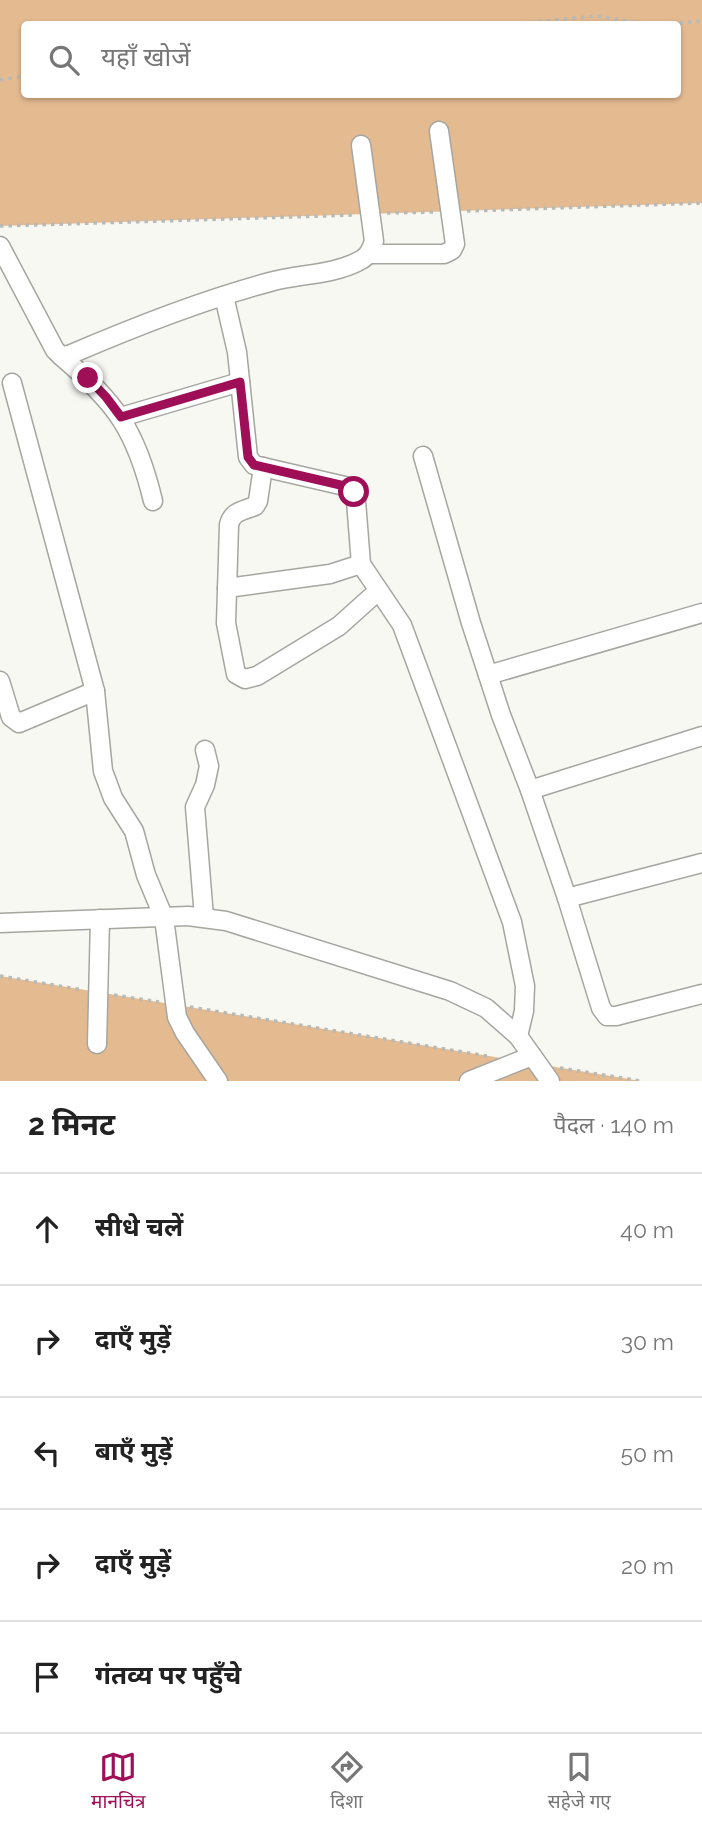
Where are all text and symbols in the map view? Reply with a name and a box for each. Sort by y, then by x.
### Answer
search box [21,21,681,98]
icon: search [45,41,83,79]
text: यहाँ खोजें [101,42,191,72]
route end [72,362,103,393]
route start [338,476,369,507]
text: 2 मिनट [28,1107,115,1142]
text: पैदल · 140 m [554,1111,674,1138]
icon: ahead [28,1210,66,1248]
text: सीधे चलें [95,1212,183,1242]
text: 40 m [620,1216,674,1243]
icon: right [28,1322,66,1360]
text: दाएँ मुड़ें [95,1324,171,1354]
text: 30 m [621,1328,674,1355]
icon: left [28,1434,66,1472]
text: बाएँ मुड़ें [95,1436,173,1466]
text: 50 m [620,1440,674,1467]
icon: right [28,1546,66,1584]
text: दाएँ मुड़ें [95,1548,171,1578]
text: 20 m [621,1552,674,1579]
icon: arrive [28,1658,66,1696]
text: गंतव्य पर पहुँचे [95,1660,241,1690]
tab: मानचित्र [91,1748,145,1816]
tab: दिशा [328,1748,366,1816]
tab: सहेजे गए [548,1748,611,1816]

